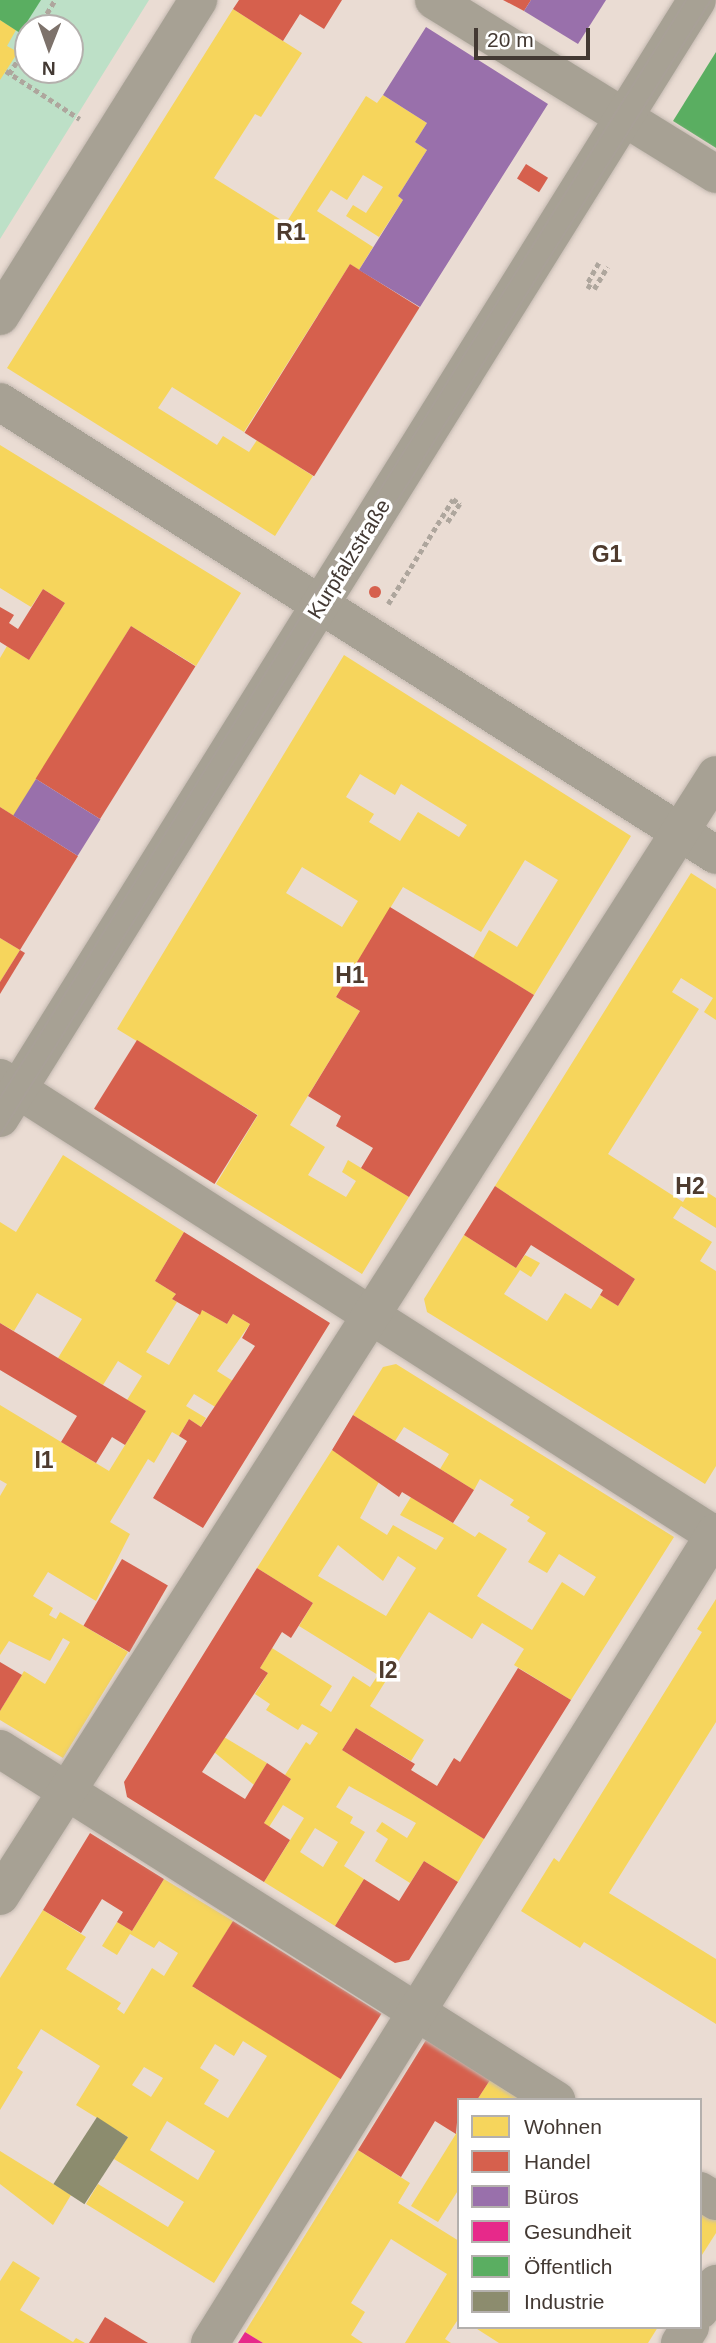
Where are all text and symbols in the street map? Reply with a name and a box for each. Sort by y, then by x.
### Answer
north arrow [14,14,84,84]
scale bar [478,14,594,58]
text: 20 m [487,28,534,51]
text: N [42,58,56,79]
district label: R1 [276,218,306,246]
street label: Kurpfalzstraße [302,494,396,624]
district label: G1 [592,540,622,568]
district label: H1 [335,961,365,989]
district label: H2 [675,1172,705,1200]
district label: I1 [34,1446,54,1474]
district label: I2 [378,1656,398,1684]
legend [457,2098,702,2329]
text: Wohnen [524,2115,602,2138]
text: Handel [524,2150,591,2173]
text: Büros [524,2185,579,2208]
text: Gesundheit [524,2220,631,2243]
text: Öffentlich [524,2255,612,2278]
text: Industrie [524,2290,605,2313]

